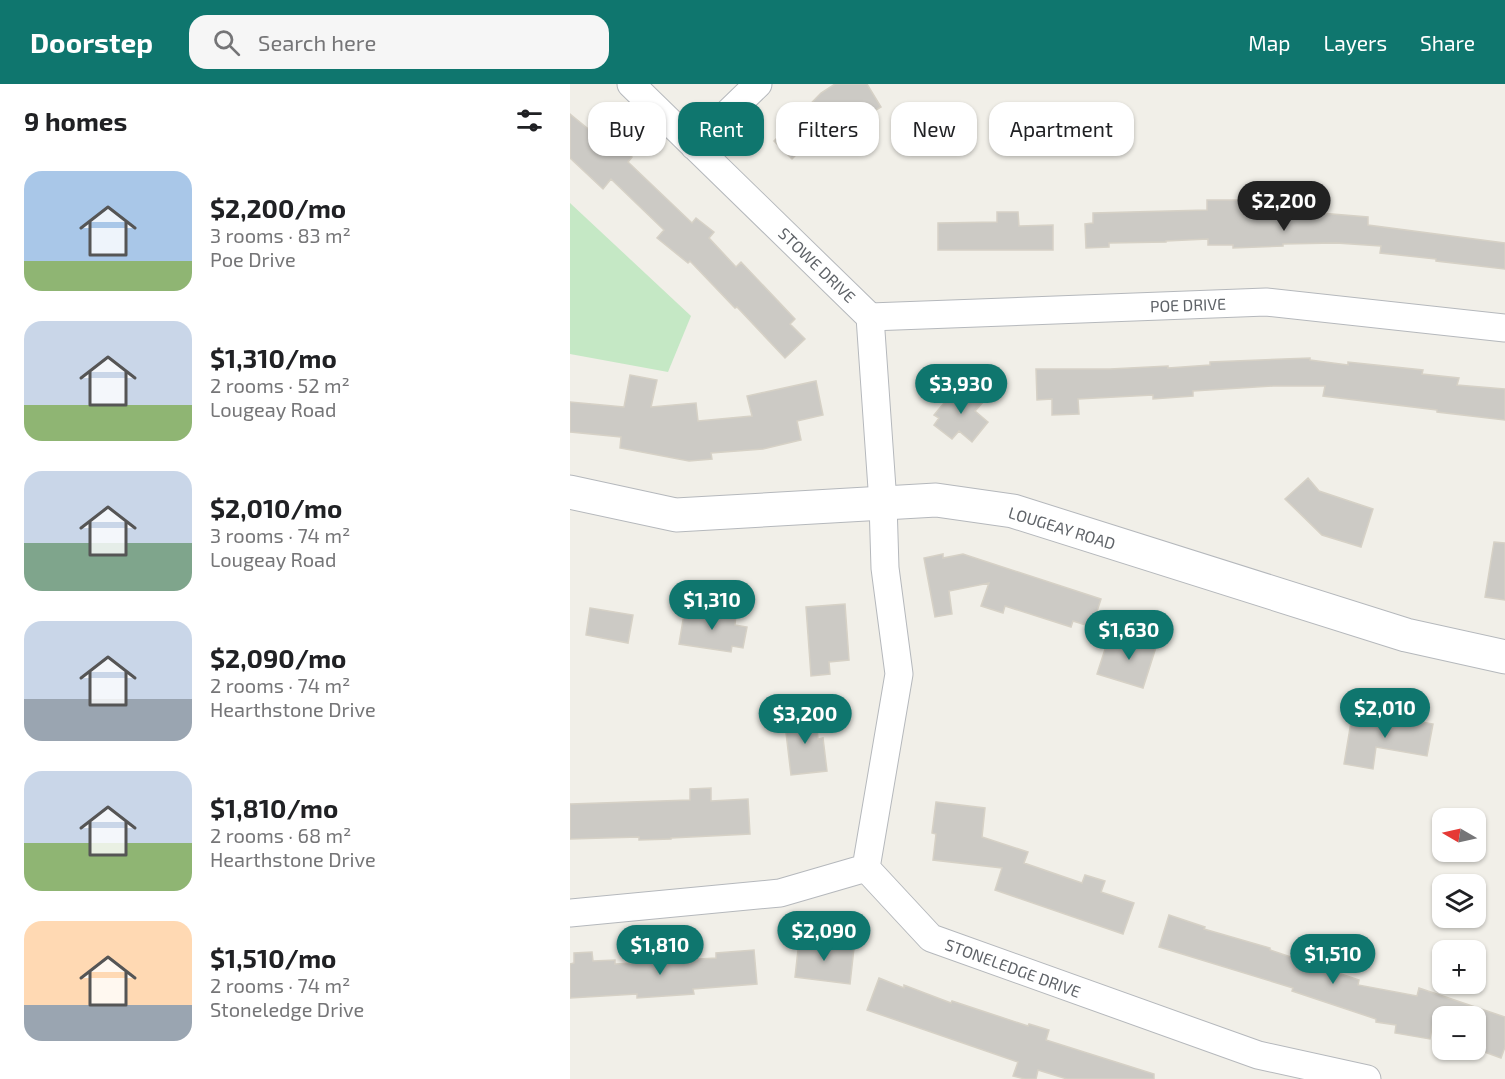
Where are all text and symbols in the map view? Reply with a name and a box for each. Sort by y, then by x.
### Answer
search box [189,15,609,69]
text: Doorstep [30,25,153,59]
icon: search [210,26,243,59]
text: Search here [258,29,376,55]
text: Map [1248,30,1290,55]
text: Layers [1323,30,1387,55]
text: Share [1420,30,1475,55]
chip: Buy [588,102,666,156]
chip: Rent [678,102,764,156]
chip: Filters [776,102,879,156]
chip: New [891,102,977,156]
chip: Apartment [989,102,1134,156]
icon: filters [513,104,546,137]
text: 9 homes [24,105,127,136]
pin: $2,200 [1235,181,1333,232]
text: $2,200 [1252,188,1316,212]
text: $2,200/mo [210,192,346,223]
icon: home [72,195,144,267]
text: 3 rooms · 83 m² [210,223,351,247]
street label: STOWE DRIVE [775,223,860,306]
text: Poe Drive [210,247,296,271]
street label: POE DRIVE [1150,294,1226,315]
text: $1,310/mo [210,342,337,373]
icon: home [72,345,144,417]
pin: $3,930 [912,364,1010,415]
text: $3,930 [929,371,993,395]
text: 2 rooms · 52 m² [210,373,350,397]
text: Lougeay Road [210,397,336,421]
text: $2,010/mo [210,492,342,523]
icon: home [72,495,144,567]
street label: LOUGEAY ROAD [1006,502,1118,553]
text: 3 rooms · 74 m² [210,523,350,547]
text: Lougeay Road [210,547,336,571]
pin: $1,310 [663,580,761,631]
text: $1,310 [683,587,741,611]
pin: $1,630 [1080,610,1178,661]
text: $1,630 [1099,617,1159,641]
text: $2,090/mo [210,642,346,673]
icon: home [72,645,144,717]
text: 2 rooms · 74 m² [210,673,350,697]
pin: $2,010 [1336,688,1434,739]
pin: $3,200 [756,694,854,745]
text: $2,010 [1354,695,1416,719]
text: Hearthstone Drive [210,697,376,721]
text: $3,200 [773,701,837,725]
text: $1,810/mo [210,792,338,823]
icon: home [72,795,144,867]
north arrow [1432,808,1486,862]
map controls [1432,808,1486,1060]
text: 2 rooms · 68 m² [210,823,351,847]
text: Hearthstone Drive [210,847,376,871]
button: layers [1432,874,1486,928]
pin: $2,090 [775,911,873,962]
text: $2,090 [791,918,857,942]
pin: $1,810 [611,925,709,976]
text: $1,810 [631,932,689,956]
street label: STONELEDGE DRIVE [943,934,1084,1001]
pin: $1,510 [1284,934,1382,985]
button: + [1432,940,1486,994]
text: $1,510 [1304,941,1362,965]
text: $1,510/mo [210,942,336,973]
icon: home [72,945,144,1017]
text: 2 rooms · 74 m² [210,973,350,997]
text: Stoneledge Drive [210,997,364,1021]
button: − [1432,1006,1486,1060]

